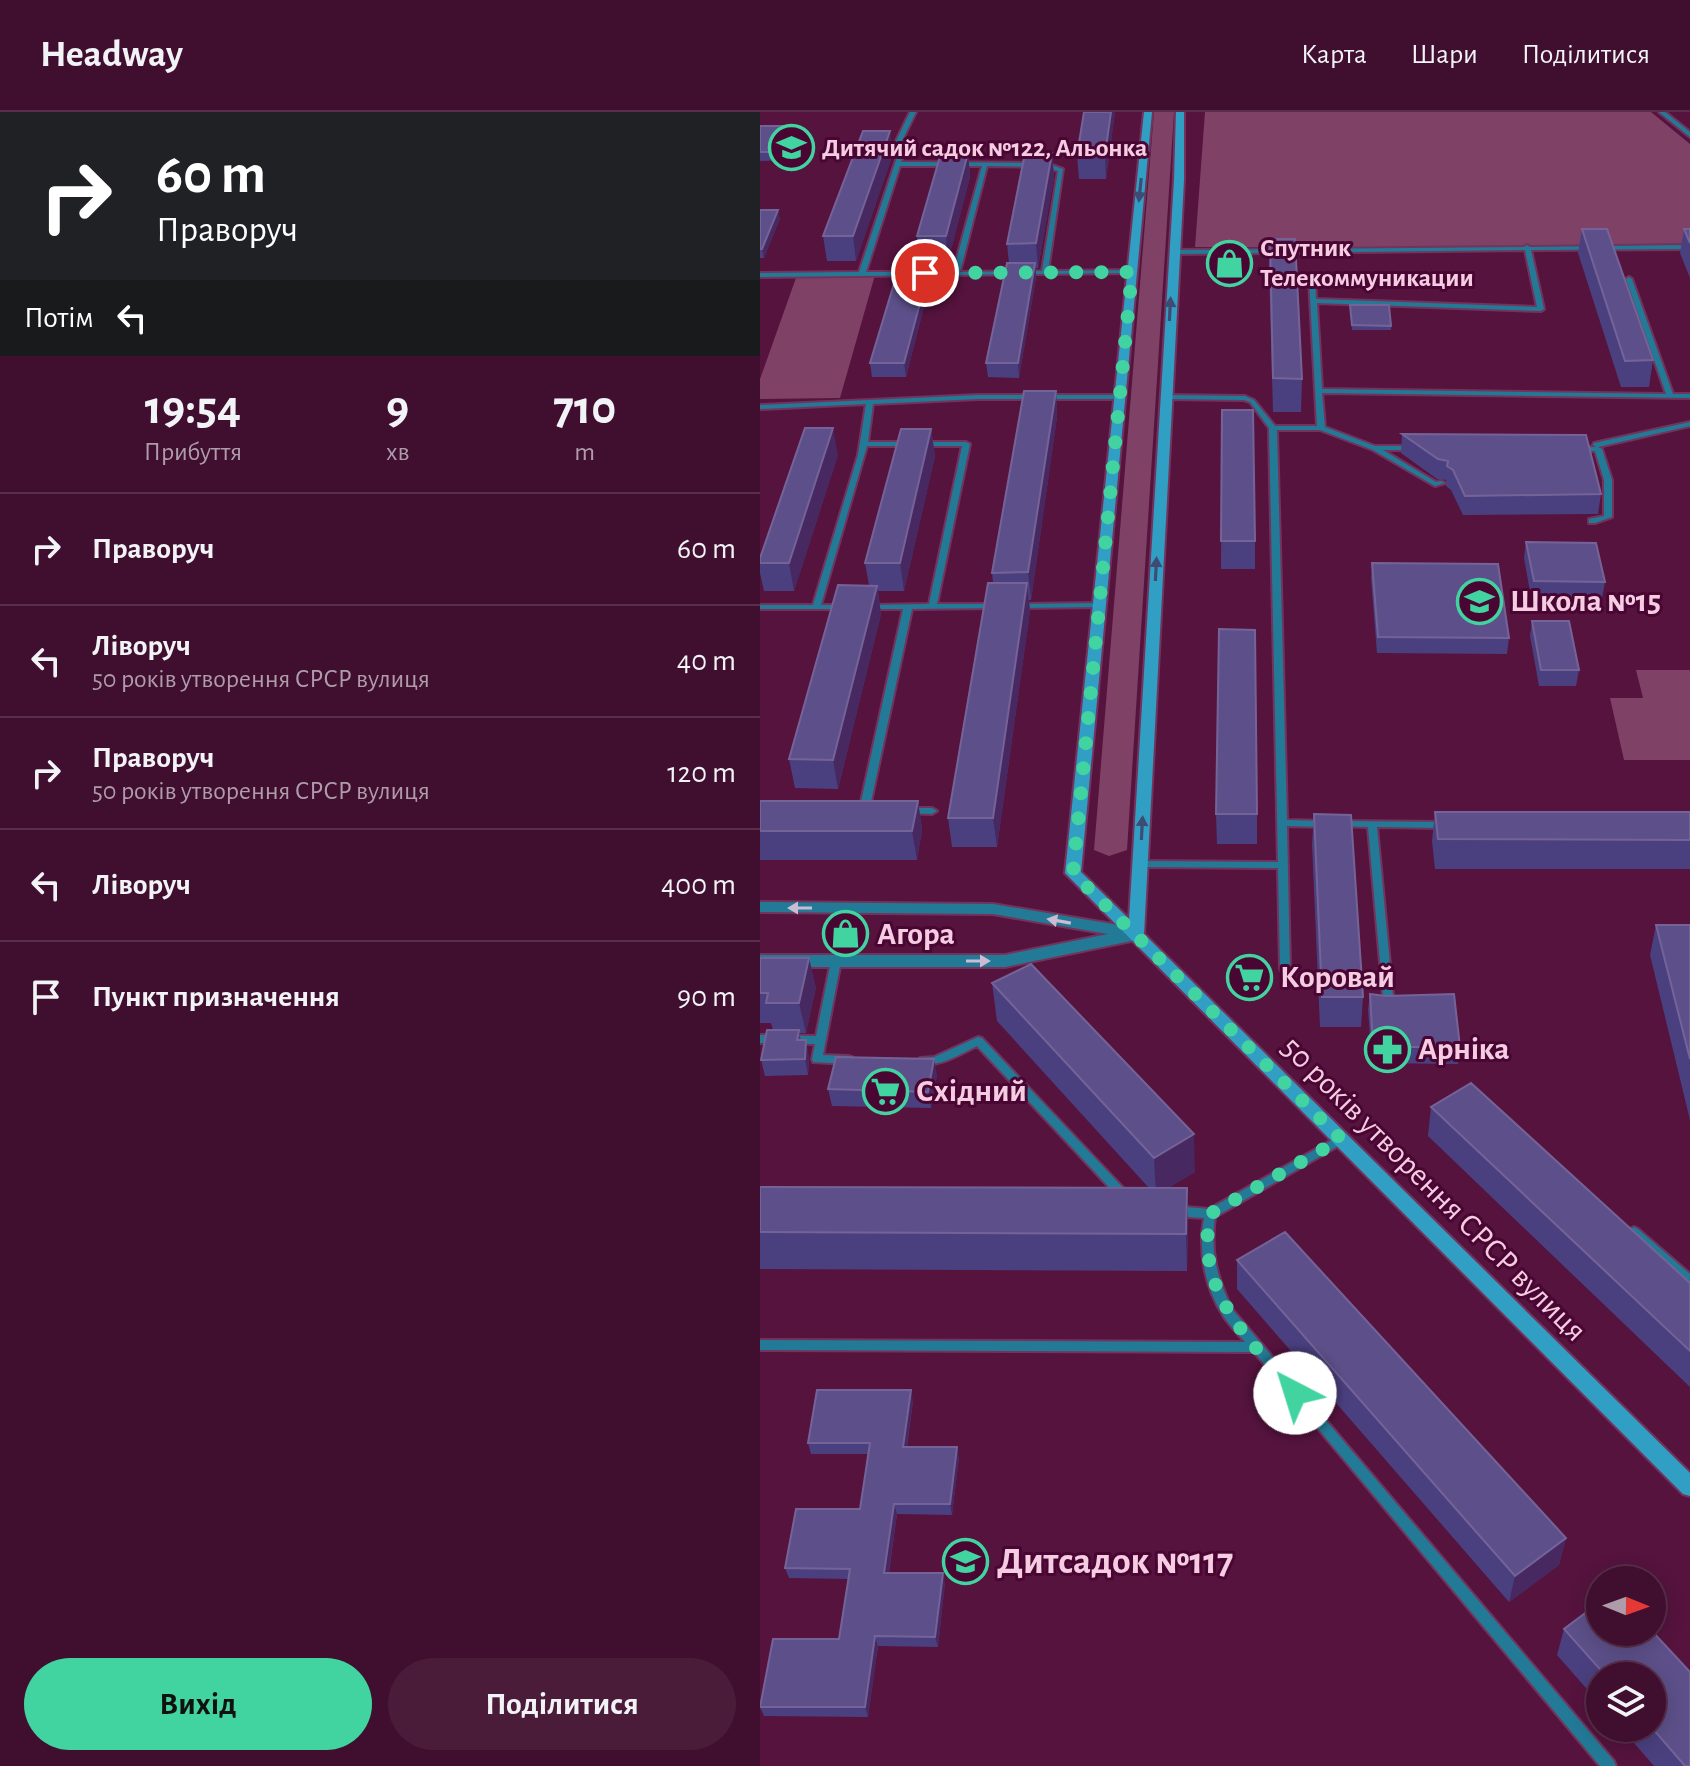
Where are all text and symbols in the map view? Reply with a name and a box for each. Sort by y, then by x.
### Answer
text: Headway [40,36,183,74]
text: Карта [1301,41,1367,69]
text: Шари [1411,41,1478,69]
text: Поділитися [1522,41,1650,69]
school or university icon: Дитячий садок №122, Альонка [767,124,815,172]
place label: Дитячий садок №122, Альонка [822,135,1147,161]
icon: right [24,144,128,248]
text: 60 m [156,147,266,203]
one-way arrow [1134,178,1147,203]
text: Праворуч [156,212,298,248]
place label: Спутник Телекоммуникации [1260,235,1474,291]
pin [891,239,959,307]
shop icon: Спутник Телекоммуникации [1205,239,1253,287]
icon: arrive [903,251,947,295]
icon: left [110,296,154,340]
one-way arrow [1164,296,1177,321]
text: Потім [24,303,94,333]
text: 19:54 [145,385,241,433]
text: 9 [386,385,409,433]
text: 710 [553,385,616,433]
text: Прибуття [144,439,242,465]
text: хв [386,439,410,465]
text: m [574,439,595,465]
icon: right [24,527,68,571]
text: Праворуч [92,534,214,564]
text: 60 m [677,534,736,564]
one-way arrow [1150,556,1163,581]
school or university icon: Школа №15 [1455,577,1503,625]
place label: Школа №15 [1510,585,1661,617]
text: Ліворуч [92,631,191,661]
icon: left [24,639,68,683]
text: 40 m [677,646,736,676]
text: 50 років утворення СРСР вулиця [92,666,430,692]
text: Праворуч [92,743,214,773]
icon: right [24,751,68,795]
text: 120 m [667,758,736,788]
text: 50 років утворення СРСР вулиця [92,778,430,804]
one-way arrow [1136,815,1149,840]
icon: left [24,863,68,907]
text: Ліворуч [92,870,191,900]
text: 400 m [661,870,736,900]
one-way arrow [787,902,812,914]
shop icon: Агора [822,910,870,958]
one-way arrow [1046,914,1071,926]
place label: Агора [877,918,955,950]
supermarket icon: Коровай [1225,953,1273,1001]
one-way arrow [966,955,991,967]
place label: Коровай [1280,961,1395,993]
icon: arrive [24,975,68,1019]
text: Пункт призначення [92,982,340,1012]
text: 90 m [677,982,736,1012]
pharmacy icon: Арніка [1363,1025,1411,1073]
street label: 50 років утворення СРСР вулиця [1276,1031,1592,1347]
place label: Арніка [1418,1033,1509,1065]
supermarket icon: Східний [861,1067,909,1115]
place label: Східний [916,1075,1027,1107]
position arrow [1253,1351,1337,1435]
school or university icon: Дитсадок №117 [942,1538,990,1586]
place label: Дитсадок №117 [997,1543,1233,1581]
north arrow [1586,1566,1666,1646]
map controls [1586,1566,1666,1742]
button: Вихід [24,1658,372,1750]
button: Поділитися [388,1658,736,1750]
button: layers [1586,1662,1666,1742]

